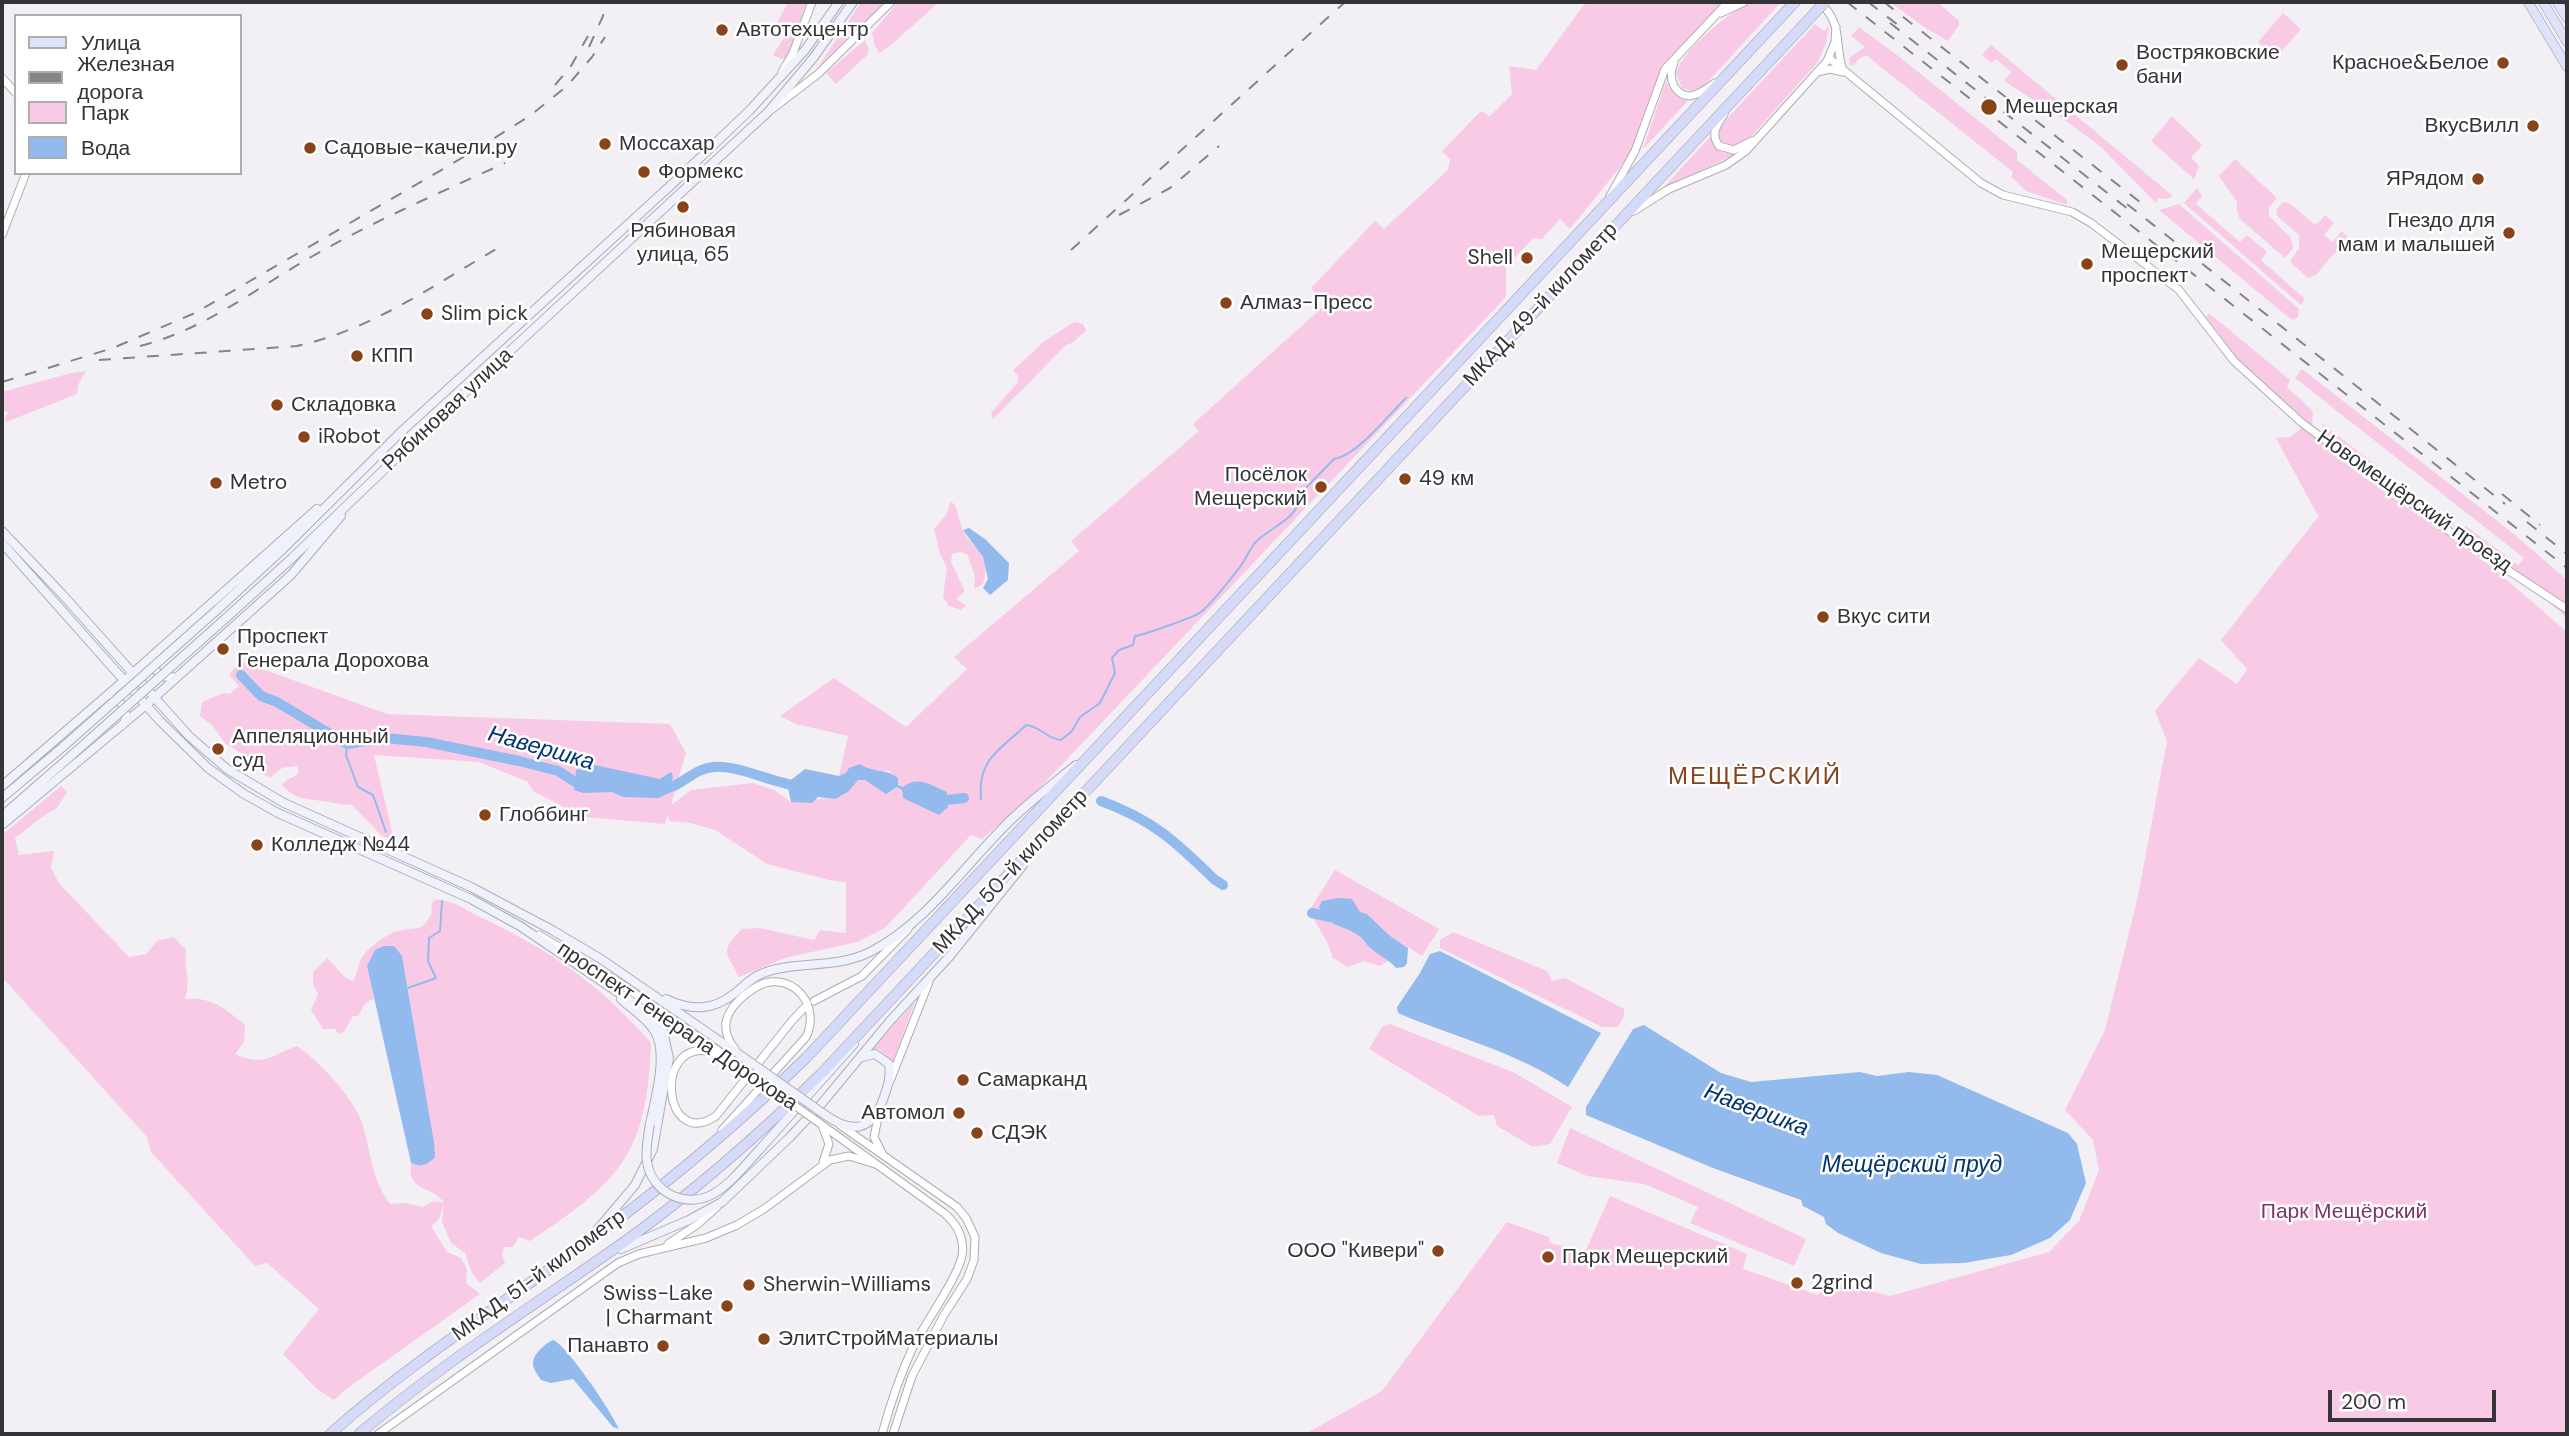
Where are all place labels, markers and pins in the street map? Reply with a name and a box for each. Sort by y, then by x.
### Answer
place label: Автотехцентр [736,17,869,43]
marker: Автотехцентр [714,22,730,38]
place label: Востряковские бани [2136,40,2280,90]
place label: Красное&Белое [2332,50,2489,76]
marker: Красное&Белое [2495,55,2511,71]
marker: Востряковские бани [2114,57,2130,73]
place label: Мещерская [2005,94,2118,120]
marker: Мещерская [1979,97,1999,117]
place label: ВкусВилл [2425,113,2519,139]
marker: ВкусВилл [2525,118,2541,134]
place label: Моссахар [619,131,715,157]
place label: Садовые-качели.ру [324,135,517,161]
marker: Моссахар [597,136,613,152]
marker: Садовые-качели.ру [302,140,318,156]
place label: Формекс [658,159,743,185]
marker: Формекс [636,164,652,180]
place label: ЯРядом [2386,166,2464,192]
marker: ЯРядом [2470,171,2486,187]
marker: Рябиновая улица, 65 [675,199,691,215]
place label: Гнездо для мам и малышей [2338,208,2495,258]
place label: Рябиновая улица, 65 [630,218,736,268]
marker: Гнездо для мам и малышей [2501,225,2517,241]
place label: Мещерский проспект [2101,239,2214,289]
place label: Shell [1467,245,1513,271]
marker: Shell [1519,250,1535,266]
marker: Мещерский проспект [2079,256,2095,272]
place label: Алмаз-Пресс [1240,290,1373,316]
marker: Алмаз-Пресс [1218,295,1234,311]
place label: Slim pick [441,301,528,327]
marker: Slim pick [419,306,435,322]
place label: КПП [371,343,413,369]
marker: КПП [349,348,365,364]
place label: Складовка [291,392,396,418]
marker: Складовка [269,397,285,413]
place label: iRobot [318,424,381,450]
marker: iRobot [296,429,312,445]
place label: Посёлок Мещерский [1194,462,1307,512]
place label: 49 км [1419,466,1474,492]
place label: Metro [230,470,287,496]
marker: 49 км [1397,471,1413,487]
marker: Metro [208,475,224,491]
marker: Посёлок Мещерский [1313,479,1329,495]
place label: Вкус сити [1837,604,1930,630]
marker: Вкус сити [1815,609,1831,625]
place label: Проспект Генерала Дорохова [237,624,429,674]
marker: Проспект Генерала Дорохова [215,641,231,657]
place label: Аппеляционный суд [232,724,389,774]
marker: Аппеляционный суд [210,741,226,757]
place label: Глоббинг [499,802,588,828]
marker: Глоббинг [477,807,493,823]
place label: Колледж №44 [271,832,410,858]
marker: Колледж №44 [249,837,265,853]
place label: Самарканд [977,1067,1087,1093]
marker: Самарканд [955,1072,971,1088]
place label: Автомол [861,1100,945,1126]
marker: Автомол [951,1105,967,1121]
place label: СДЭК [991,1120,1047,1146]
marker: СДЭК [969,1125,985,1141]
place label: ООО "Кивери" [1287,1238,1424,1264]
marker: ООО "Кивери" [1430,1243,1446,1259]
place label: Парк Мещерский [1562,1244,1728,1270]
marker: Парк Мещерский [1540,1249,1556,1265]
place label: 2grind [1811,1270,1873,1296]
place label: Sherwin-Williams [763,1272,931,1298]
marker: 2grind [1789,1275,1805,1291]
marker: Sherwin-Williams [741,1277,757,1293]
place label: Swiss-Lake | Charmant [603,1281,713,1331]
marker: Swiss-Lake | Charmant [719,1298,735,1314]
place label: ЭлитСтройМатериалы [778,1326,998,1352]
marker: ЭлитСтройМатериалы [756,1331,772,1347]
place label: Панавто [567,1333,649,1359]
marker: Панавто [655,1338,671,1354]

